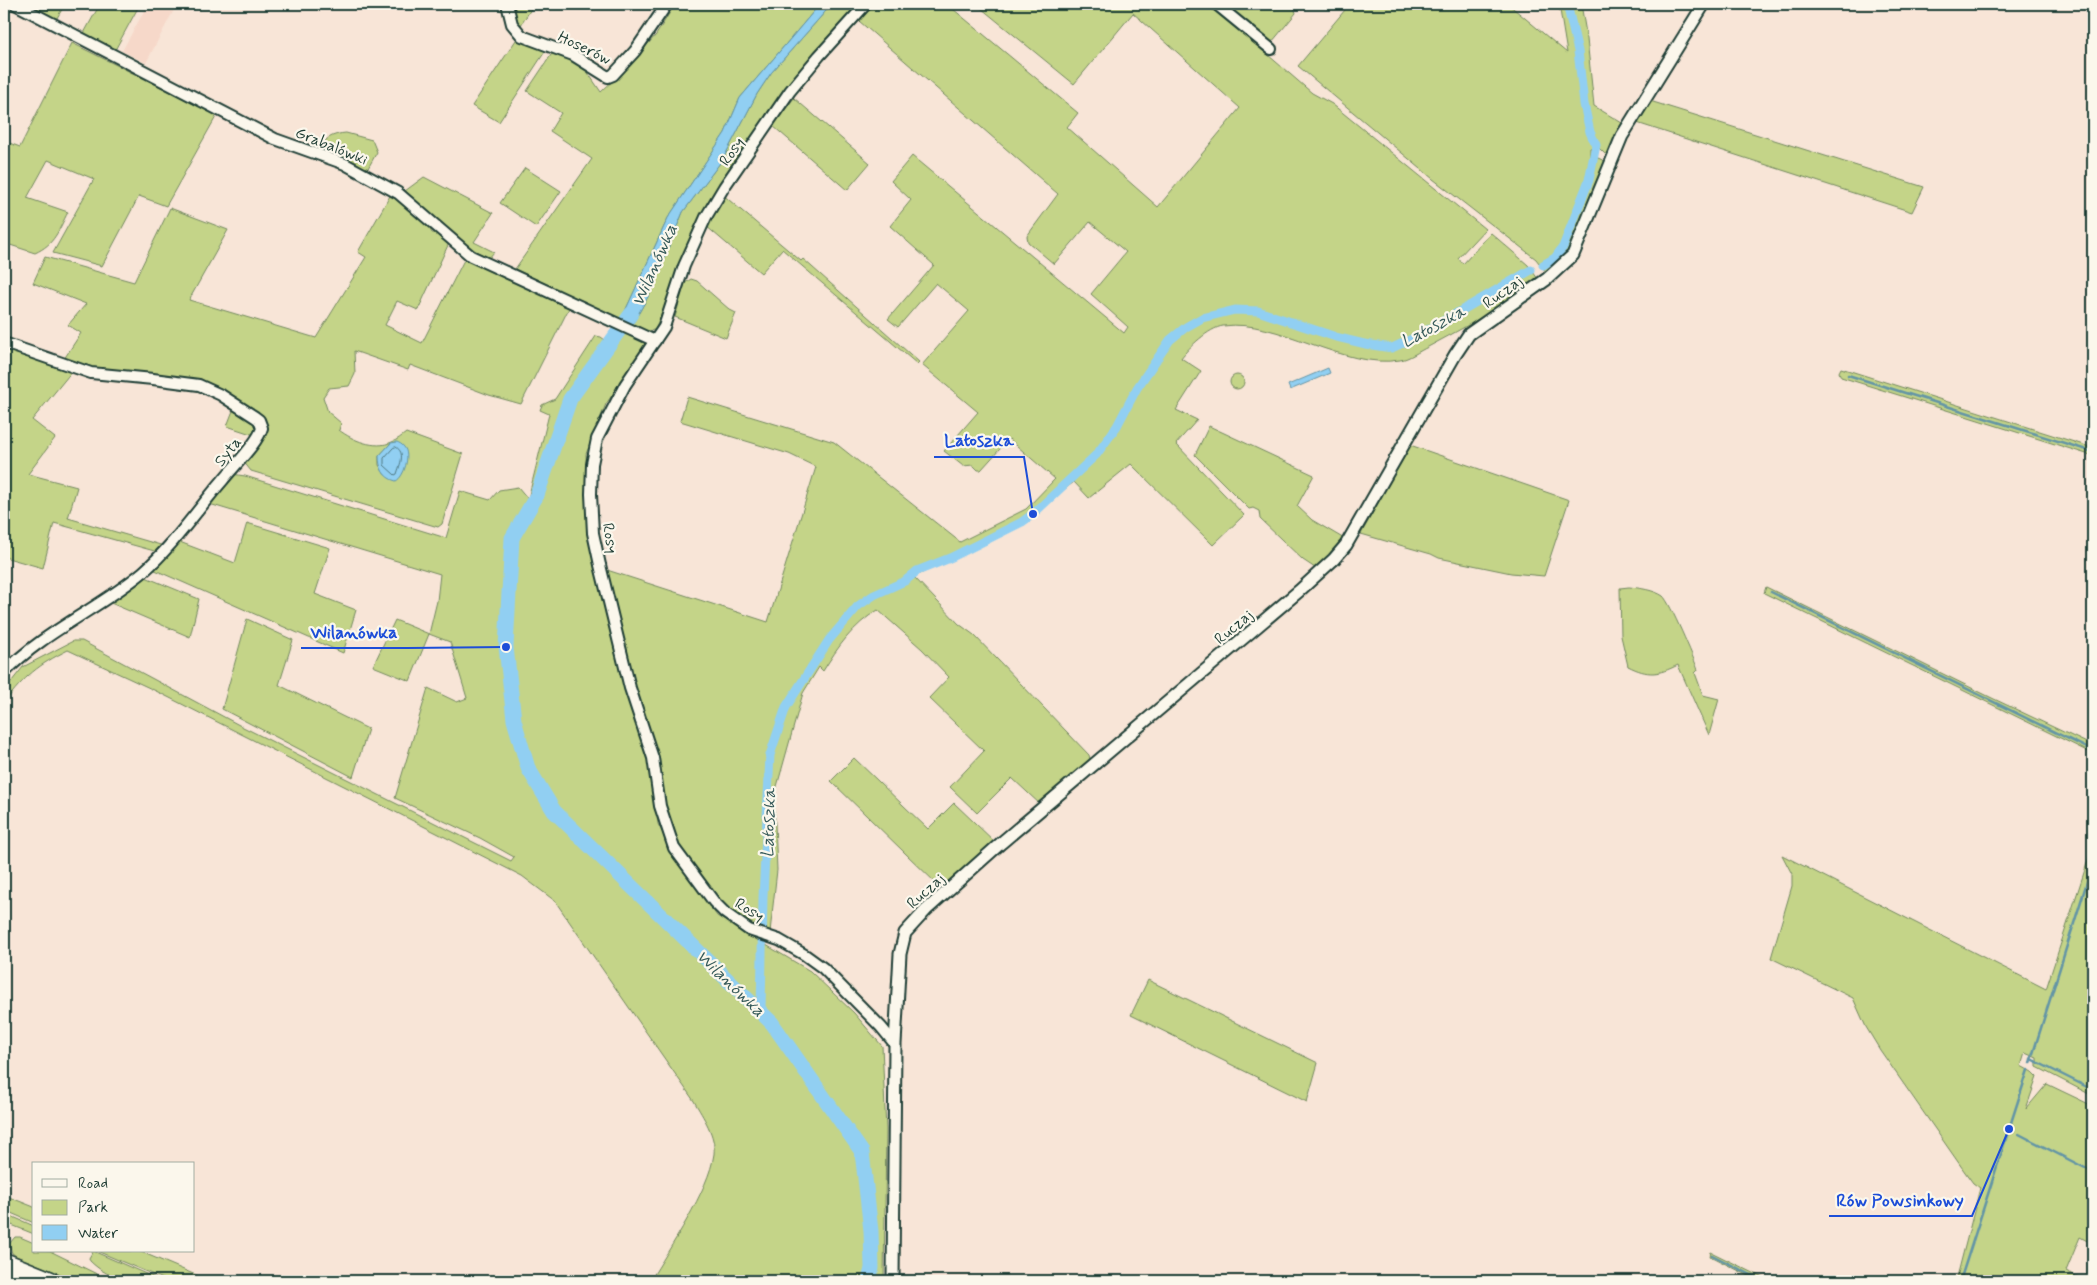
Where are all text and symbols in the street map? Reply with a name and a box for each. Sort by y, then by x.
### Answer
street label: Hoserów [554,26,615,70]
street label: Grabalówki [292,122,371,171]
street label: Rosy [715,133,750,170]
water label: Wilanówka [626,221,684,310]
street label: Ruczaj [1479,271,1527,314]
water label: Latoszka [1397,299,1471,354]
callout: Latoszka [934,424,1024,457]
text: Latoszka [944,429,1015,453]
street label: Syta [210,433,247,471]
street label: Rosy [597,521,622,555]
street label: Ruczaj [1210,605,1258,650]
callout: Wilanówka [301,615,408,648]
text: Wilanówka [309,621,398,645]
water label: Latoszka [756,787,782,858]
street label: Ruczaj [902,868,950,914]
street label: Rosy [731,893,768,927]
water label: Wilanówka [691,945,770,1023]
legend [32,1162,195,1252]
text: Road [78,1174,108,1194]
callout: Rów Powsinkowy [1829,1183,1972,1216]
text: Rów Powsinkowy [1836,1189,1964,1213]
text: Park [78,1198,108,1218]
text: Water [78,1224,118,1244]

